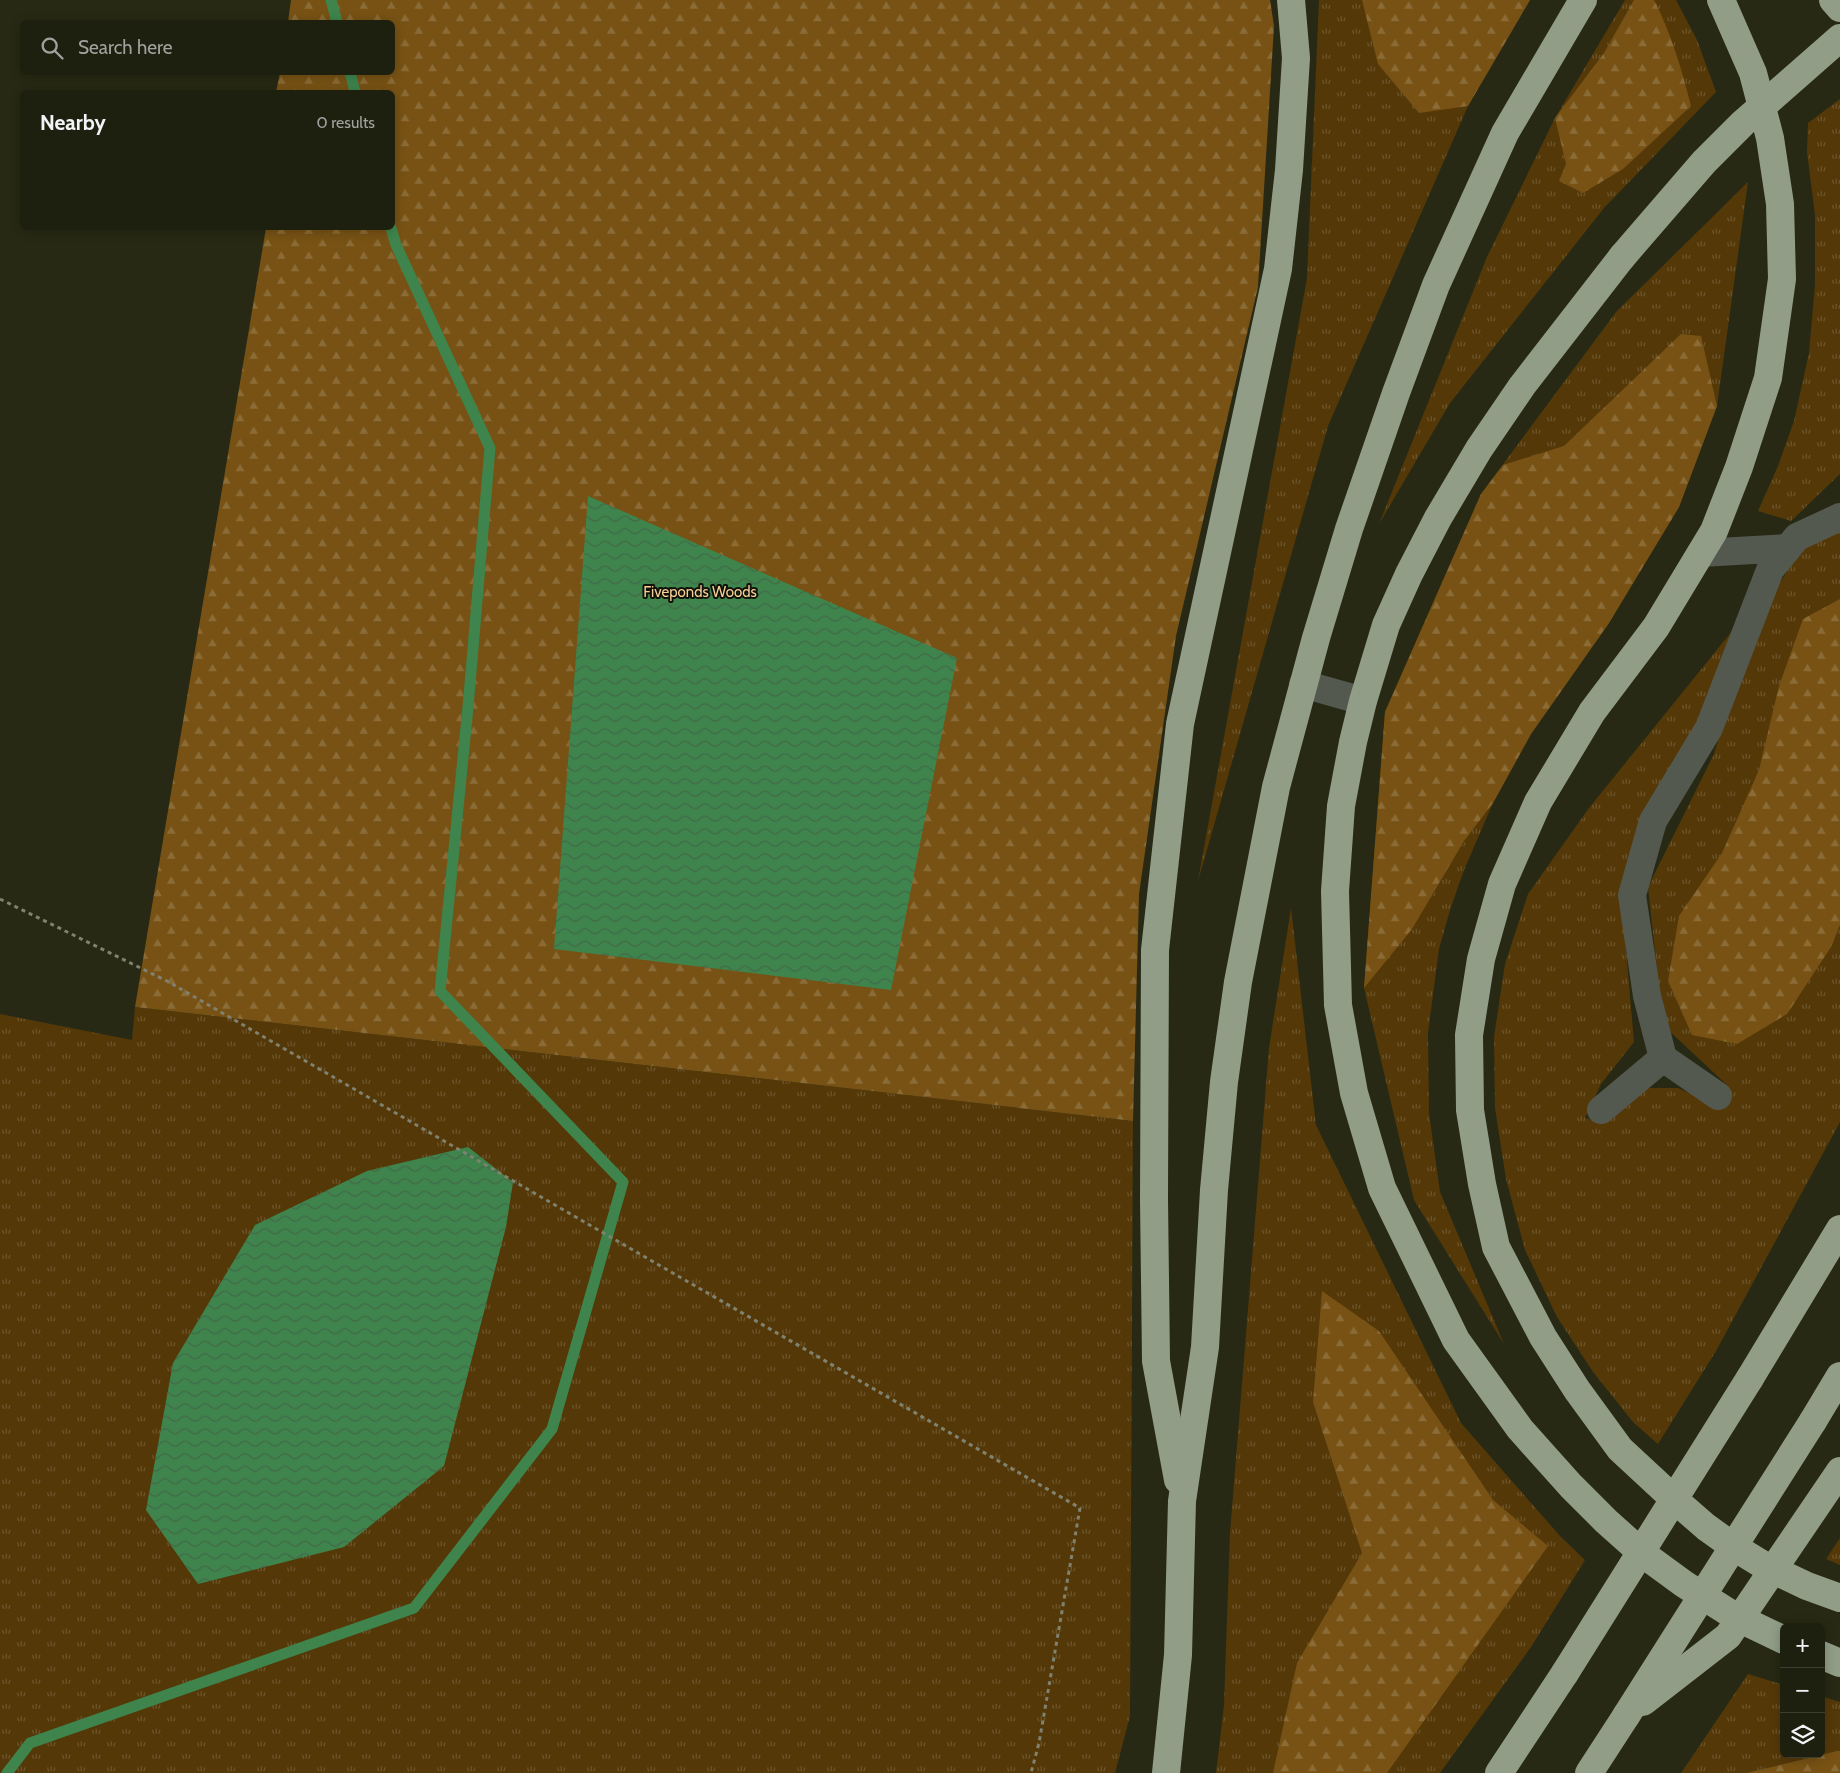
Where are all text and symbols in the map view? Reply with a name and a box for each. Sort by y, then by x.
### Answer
search box [20,20,395,75]
icon: search [38,34,66,62]
text: Search here [78,36,172,59]
text: Nearby [40,110,106,135]
text: 0 results [316,113,375,132]
park label: Fiveponds Woods [643,583,757,601]
map controls [1780,1623,1825,1758]
button: + [1780,1623,1825,1668]
button: − [1780,1668,1825,1713]
button: layers [1780,1713,1825,1758]

